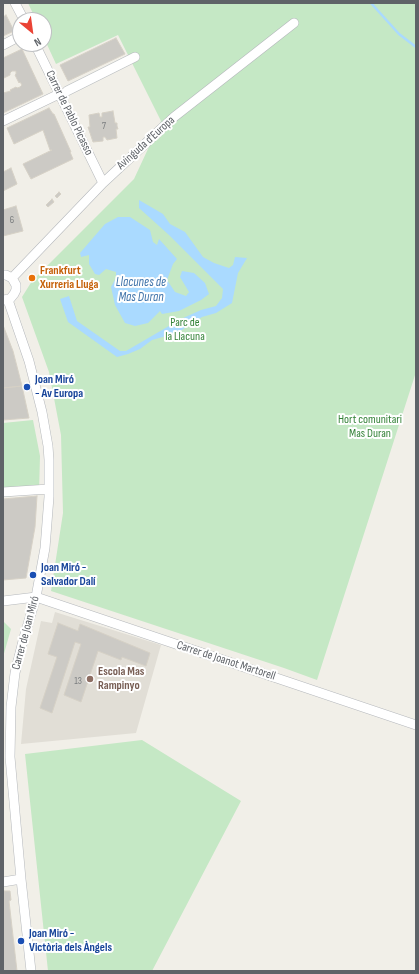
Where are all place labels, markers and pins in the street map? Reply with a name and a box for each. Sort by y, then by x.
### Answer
place label: Frankfurt Xurreria Lluga [40,264,98,292]
marker: Frankfurt Xurreria Lluga [27,273,37,283]
place label: Joan Miró - Av Europa [35,373,83,401]
marker: Joan Miró - Av Europa [22,382,32,392]
place label: Joan Miró - Salvador Dalí [41,561,96,589]
marker: Joan Miró - Salvador Dalí [28,570,38,580]
place label: Escola Mas Rampinyo [98,665,144,693]
marker: Escola Mas Rampinyo [85,674,95,684]
place label: Joan Miró - Victòria dels Àngels [29,927,112,955]
marker: Joan Miró - Victòria dels Àngels [16,936,26,946]

